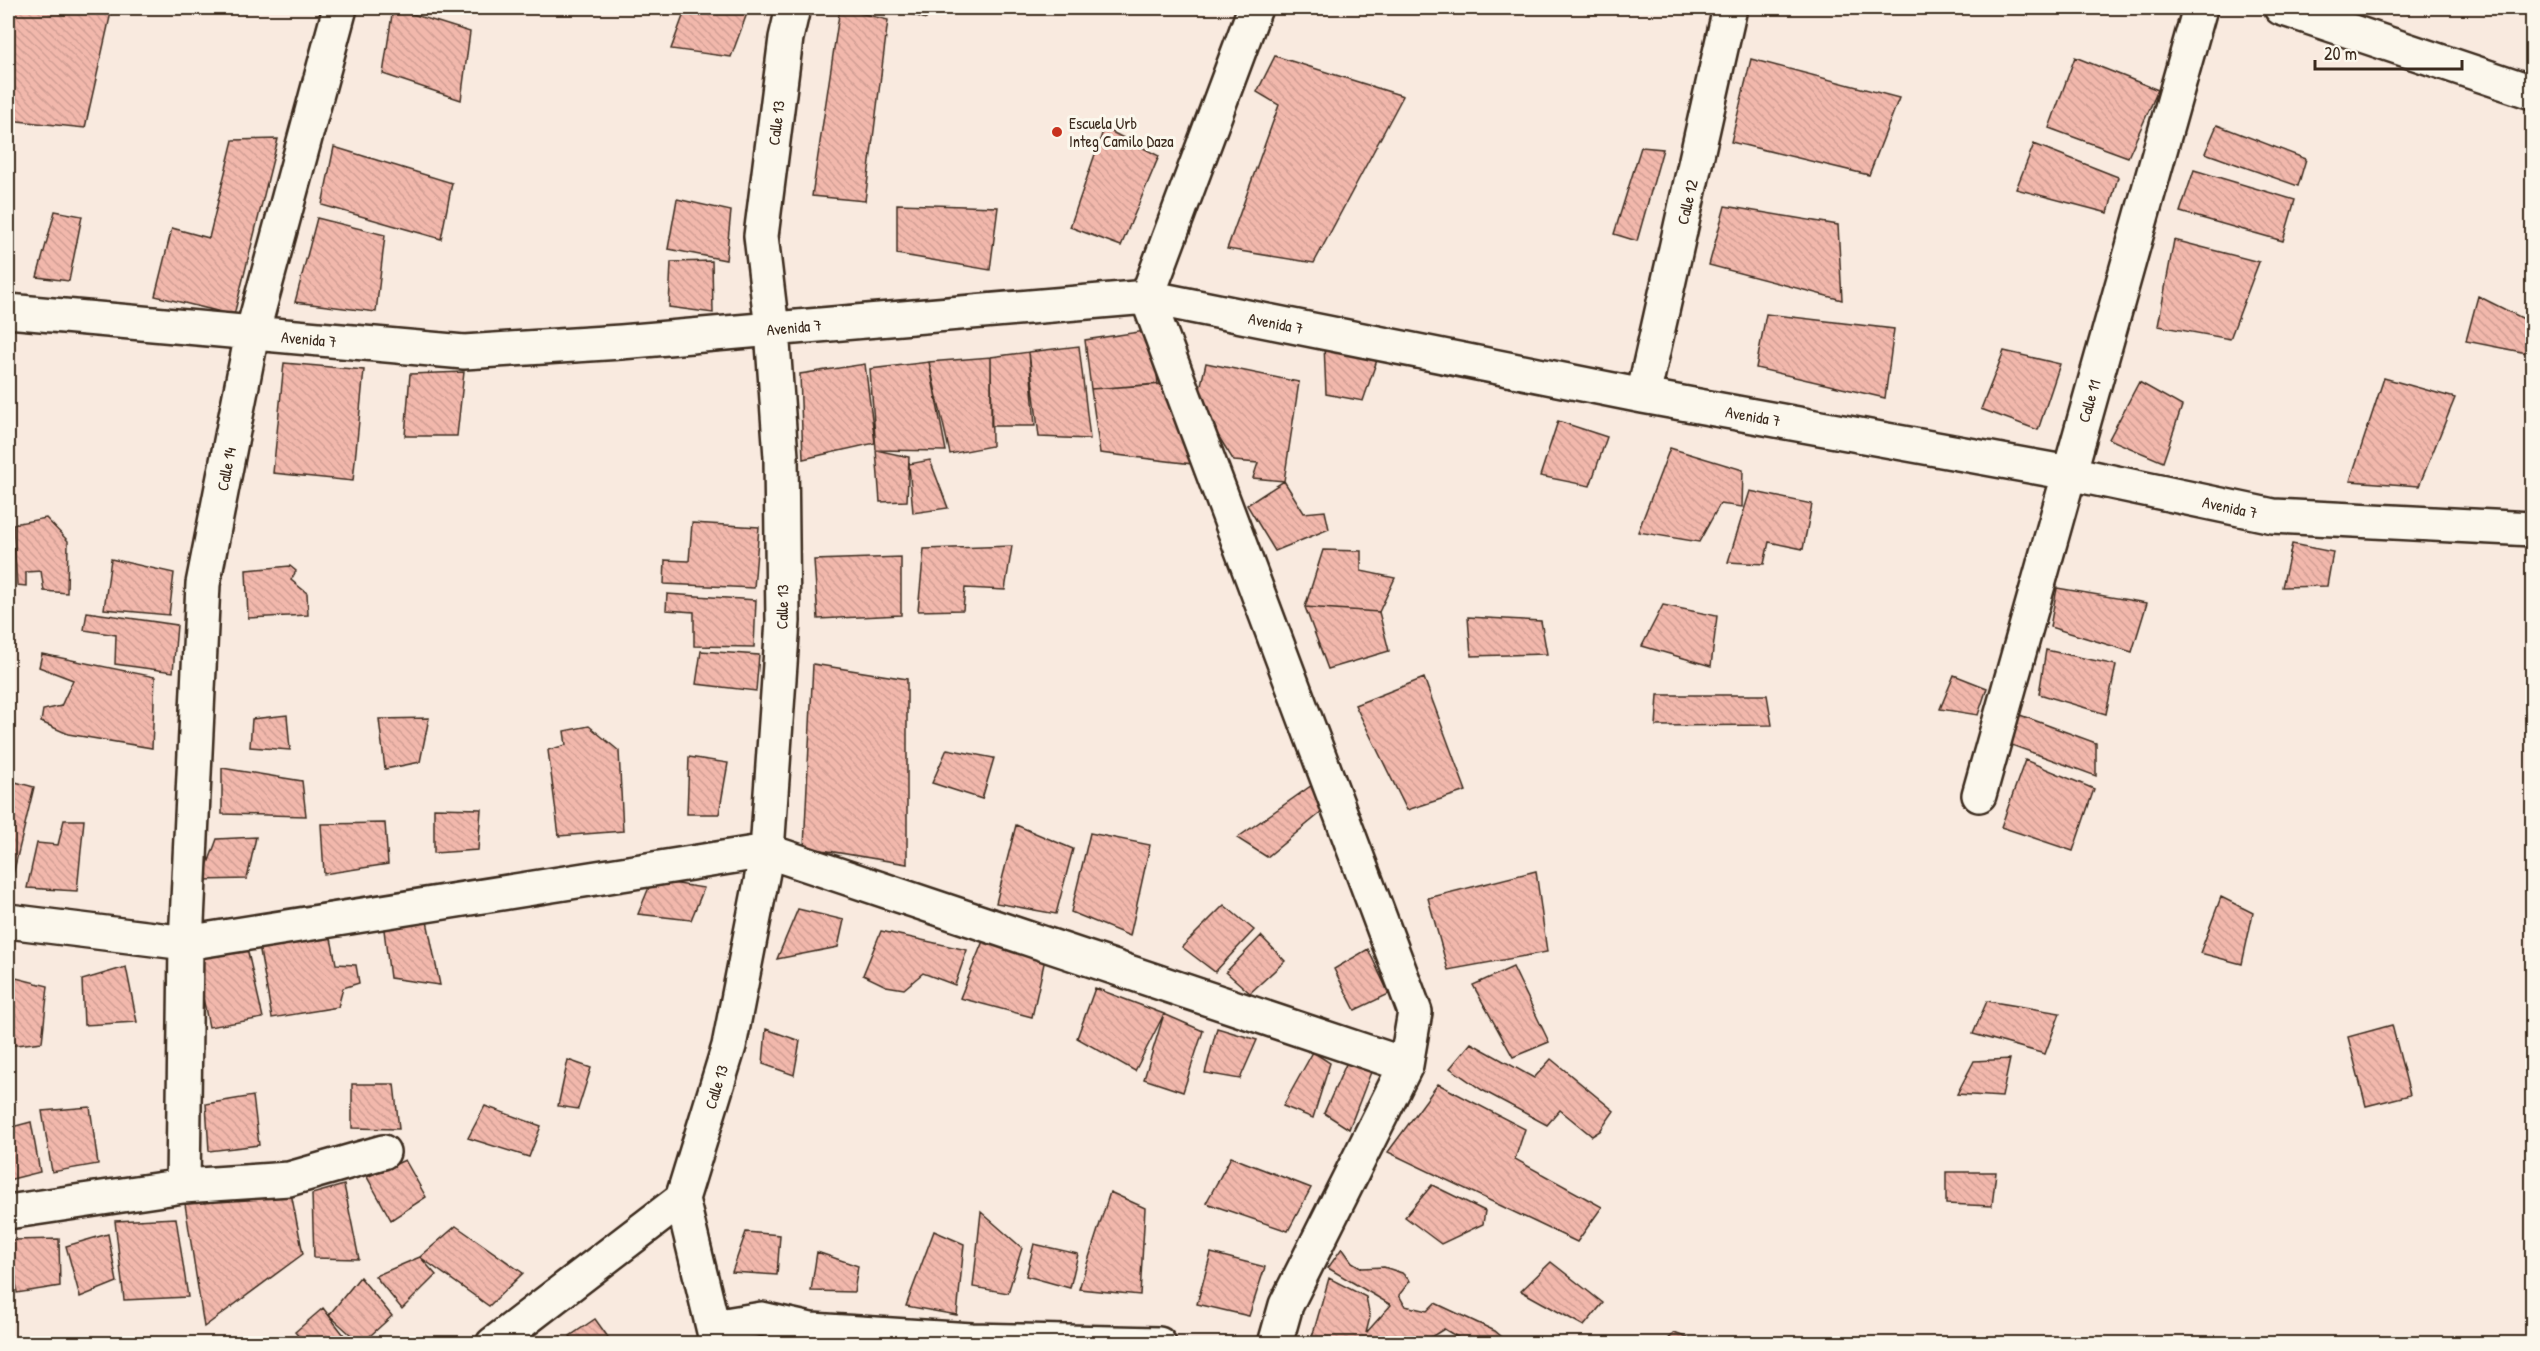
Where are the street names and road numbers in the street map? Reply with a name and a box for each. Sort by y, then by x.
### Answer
street label: Calle 13 [762,99,790,147]
street label: Calle 12 [1671,177,1703,227]
street label: Avenida 7 [1247,307,1305,339]
street label: Avenida 7 [765,314,823,340]
street label: Avenida 7 [280,326,338,352]
street label: Calle 11 [2072,377,2106,425]
street label: Avenida 7 [1724,400,1782,432]
street label: Calle 14 [211,445,241,493]
street label: Avenida 7 [2201,490,2260,524]
street label: Calle 13 [771,584,793,630]
street label: Calle 13 [699,1062,733,1112]

